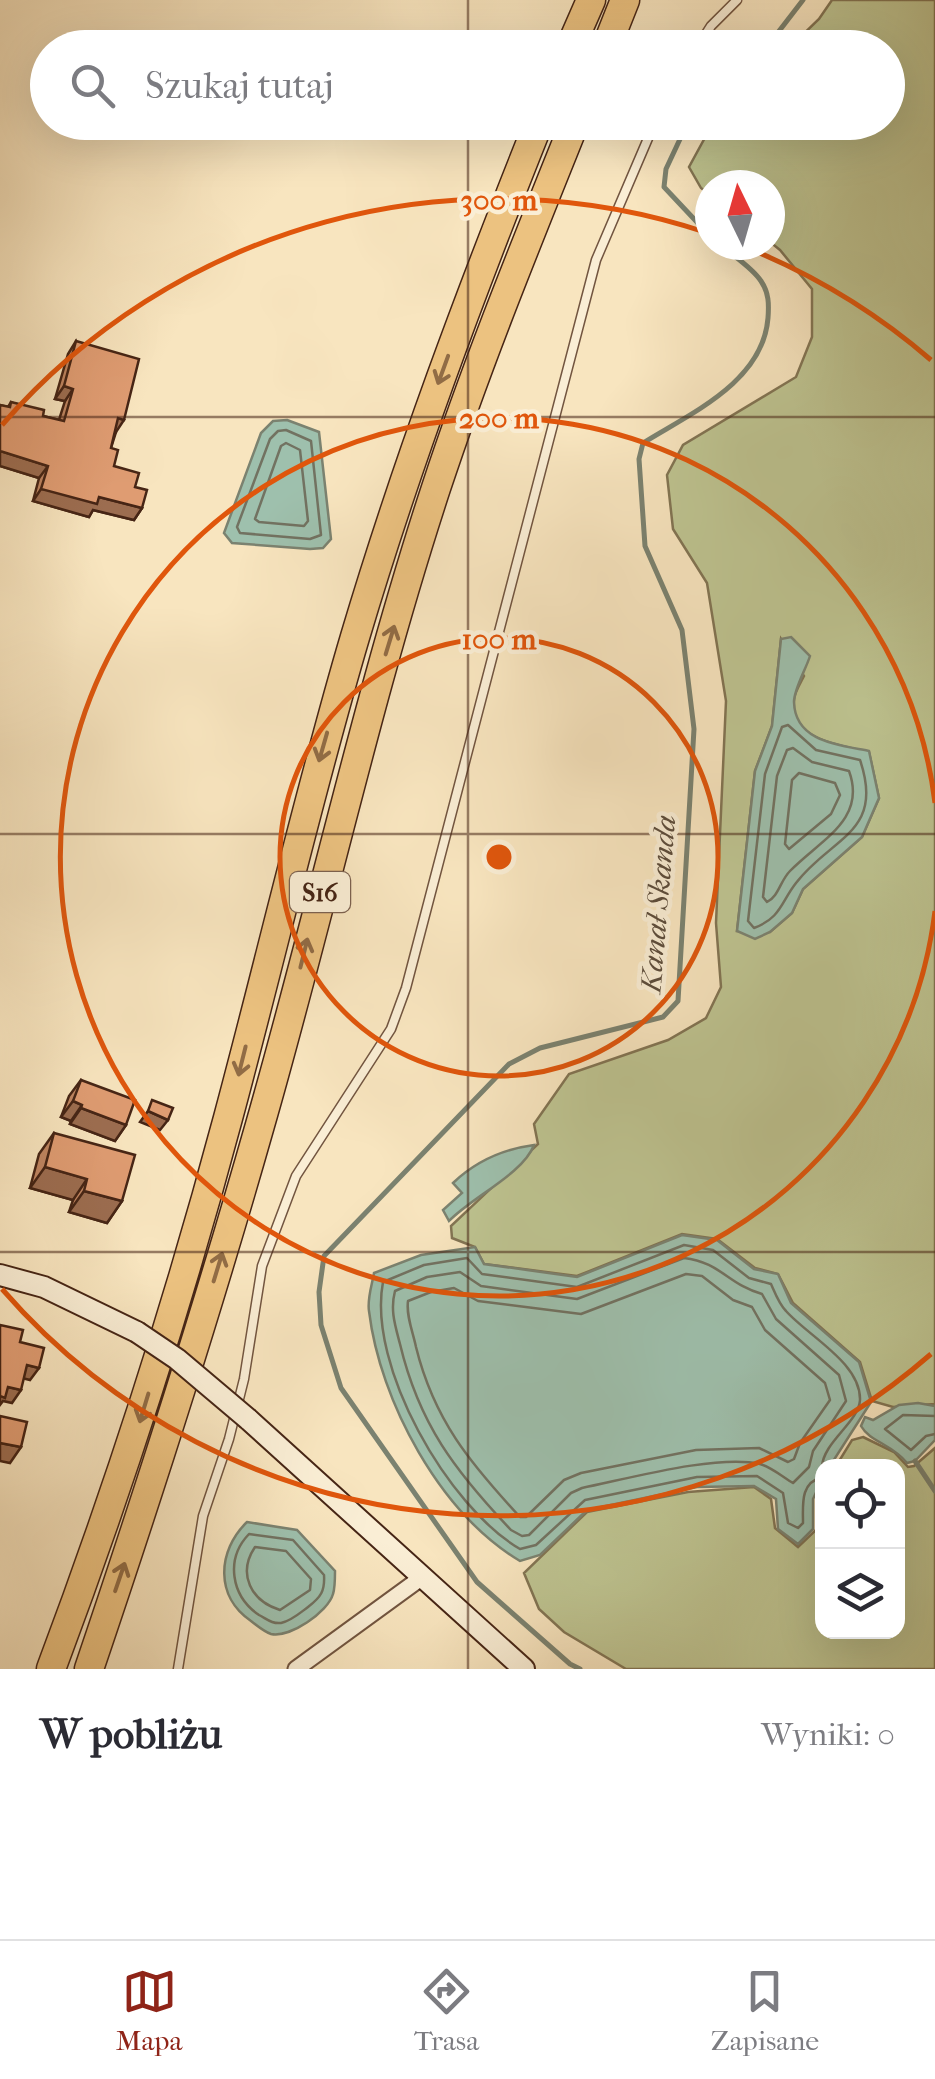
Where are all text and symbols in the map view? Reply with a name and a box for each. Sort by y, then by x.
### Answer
search box [30,30,905,140]
icon: search [65,58,120,113]
text: Szukaj tutaj [145,63,334,108]
north arrow [695,170,785,260]
text: 300 m [461,183,538,218]
one-way arrow [433,354,451,385]
text: 200 m [459,401,540,436]
text: 100 m [461,622,538,657]
one-way arrow [382,625,400,656]
one-way arrow [313,730,332,762]
water label: Kanał Skanda [633,814,684,996]
centre of rings [481,839,517,875]
road number: S16 [290,872,350,912]
one-way arrow [296,938,315,970]
one-way arrow [232,1044,250,1076]
one-way arrow [210,1252,228,1283]
one-way arrow [134,1391,152,1423]
map controls [815,1459,905,1639]
button: locate [815,1459,905,1549]
button: layers [815,1549,905,1639]
one-way arrow [113,1561,131,1593]
text: W pobliżu [40,1710,222,1759]
text: Wyniki: 0 [761,1716,895,1753]
tab: Mapa [116,1964,183,2057]
tab: Trasa [414,1964,479,2057]
tab: Zapisane [711,1964,819,2057]

